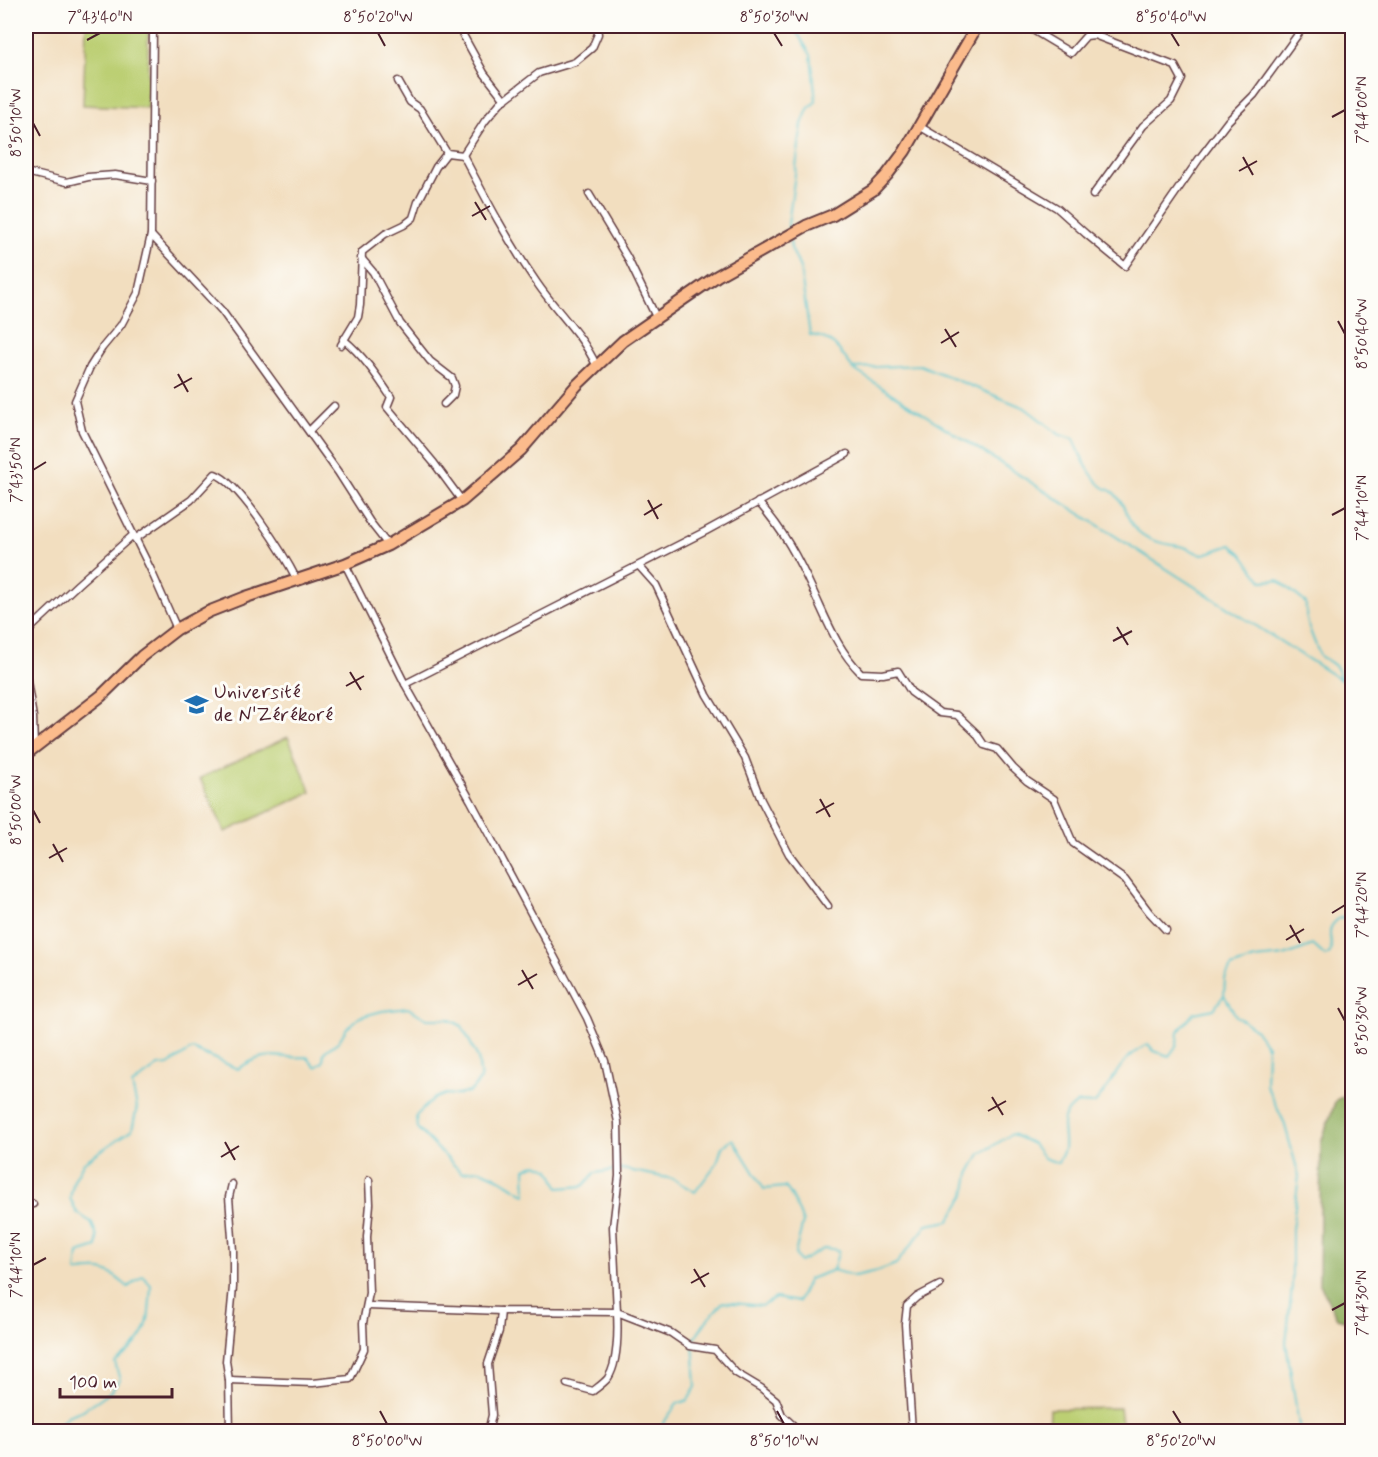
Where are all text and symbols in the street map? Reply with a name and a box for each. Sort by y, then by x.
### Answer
text: 7°43'40"N [67,8,133,28]
text: 8°50'20"W [343,8,413,28]
text: 8°50'30"W [740,8,808,28]
text: 8°50'40"W [1136,8,1206,28]
text: 7°44'00"N [1353,76,1373,144]
text: 8°50'10"W [7,89,27,157]
text: 8°50'40"W [1353,299,1373,369]
text: 7°43'50"N [7,437,27,503]
text: 7°44'10"N [1353,475,1373,541]
place label: Université de N'Zérékoré [214,679,333,729]
school or university icon: Université de N'Zérékoré [183,691,209,717]
text: 8°50'00"W [7,775,27,845]
text: 7°44'20"N [1353,872,1373,938]
text: 8°50'30"W [1353,987,1373,1055]
text: 7°44'10"N [7,1232,27,1298]
text: 7°44'30"N [1353,1270,1373,1336]
scale bar [60,1361,172,1399]
text: 100 m [69,1371,117,1395]
text: 8°50'00"W [352,1432,422,1452]
text: 8°50'10"W [750,1432,818,1452]
text: 8°50'20"W [1146,1432,1216,1452]

